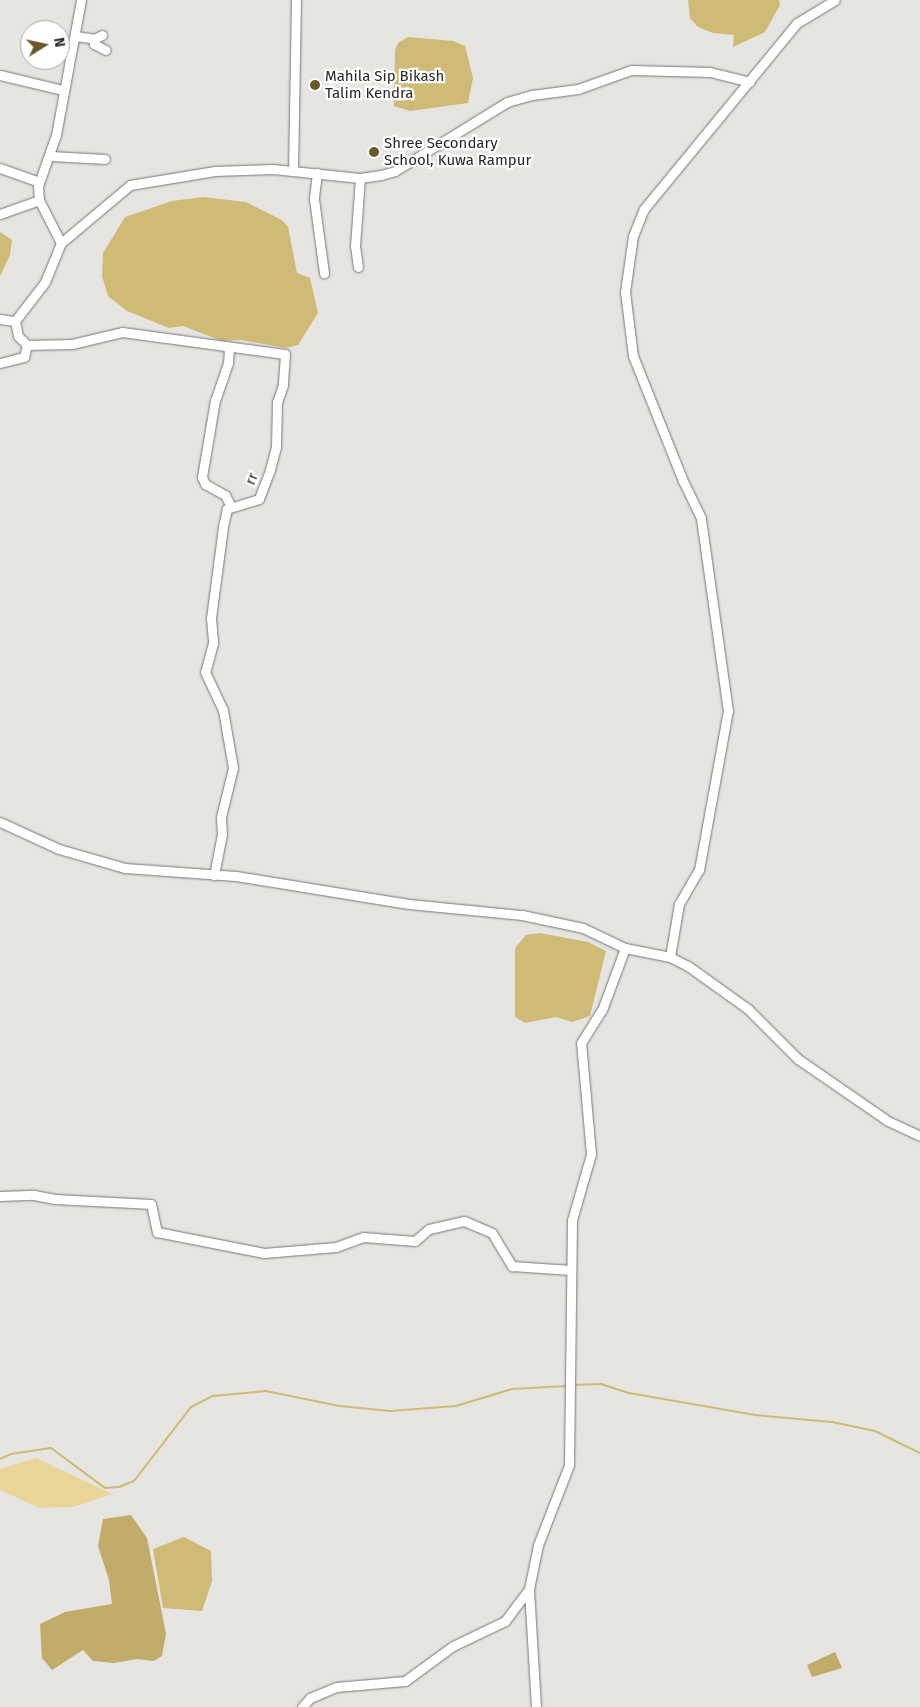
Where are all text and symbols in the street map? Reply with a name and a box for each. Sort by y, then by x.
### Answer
north arrow [20,20,70,70]
text: N [50,36,68,49]
place label: Mahila Sip Bikash Talim Kendra [325,67,444,102]
marker: Mahila Sip Bikash Talim Kendra [309,79,321,91]
place label: Shree Secondary School, Kuwa Rampur [384,134,531,169]
marker: Shree Secondary School, Kuwa Rampur [368,146,380,158]
street label: rr [241,470,263,488]

